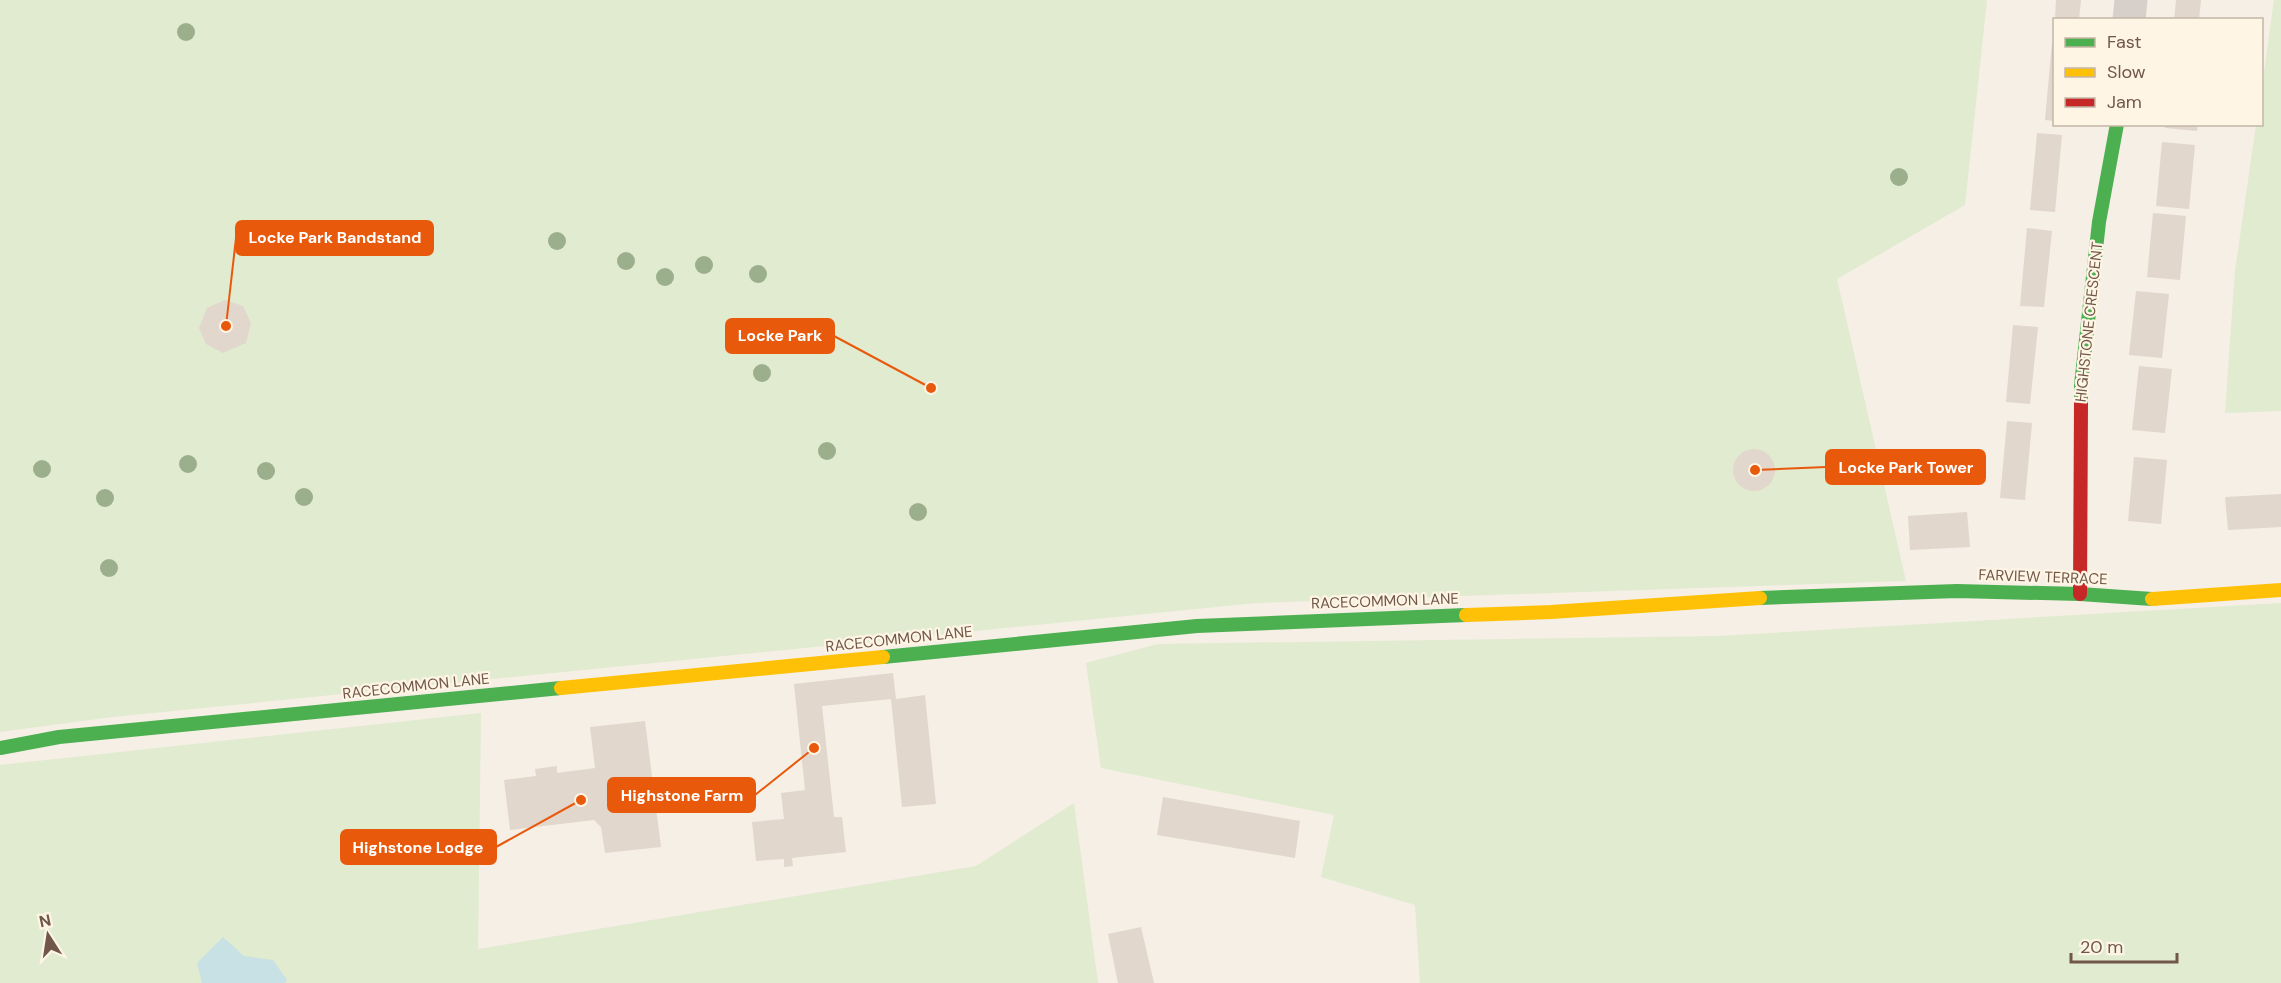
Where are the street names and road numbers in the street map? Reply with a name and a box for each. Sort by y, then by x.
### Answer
street label: HIGHSTONE CRESCENT [2071,241,2107,403]
street label: FARVIEW TERRACE [1978,565,2108,589]
street label: RACECOMMON LANE [1311,588,1459,614]
street label: RACECOMMON LANE [824,621,974,657]
street label: RACECOMMON LANE [341,668,491,704]

